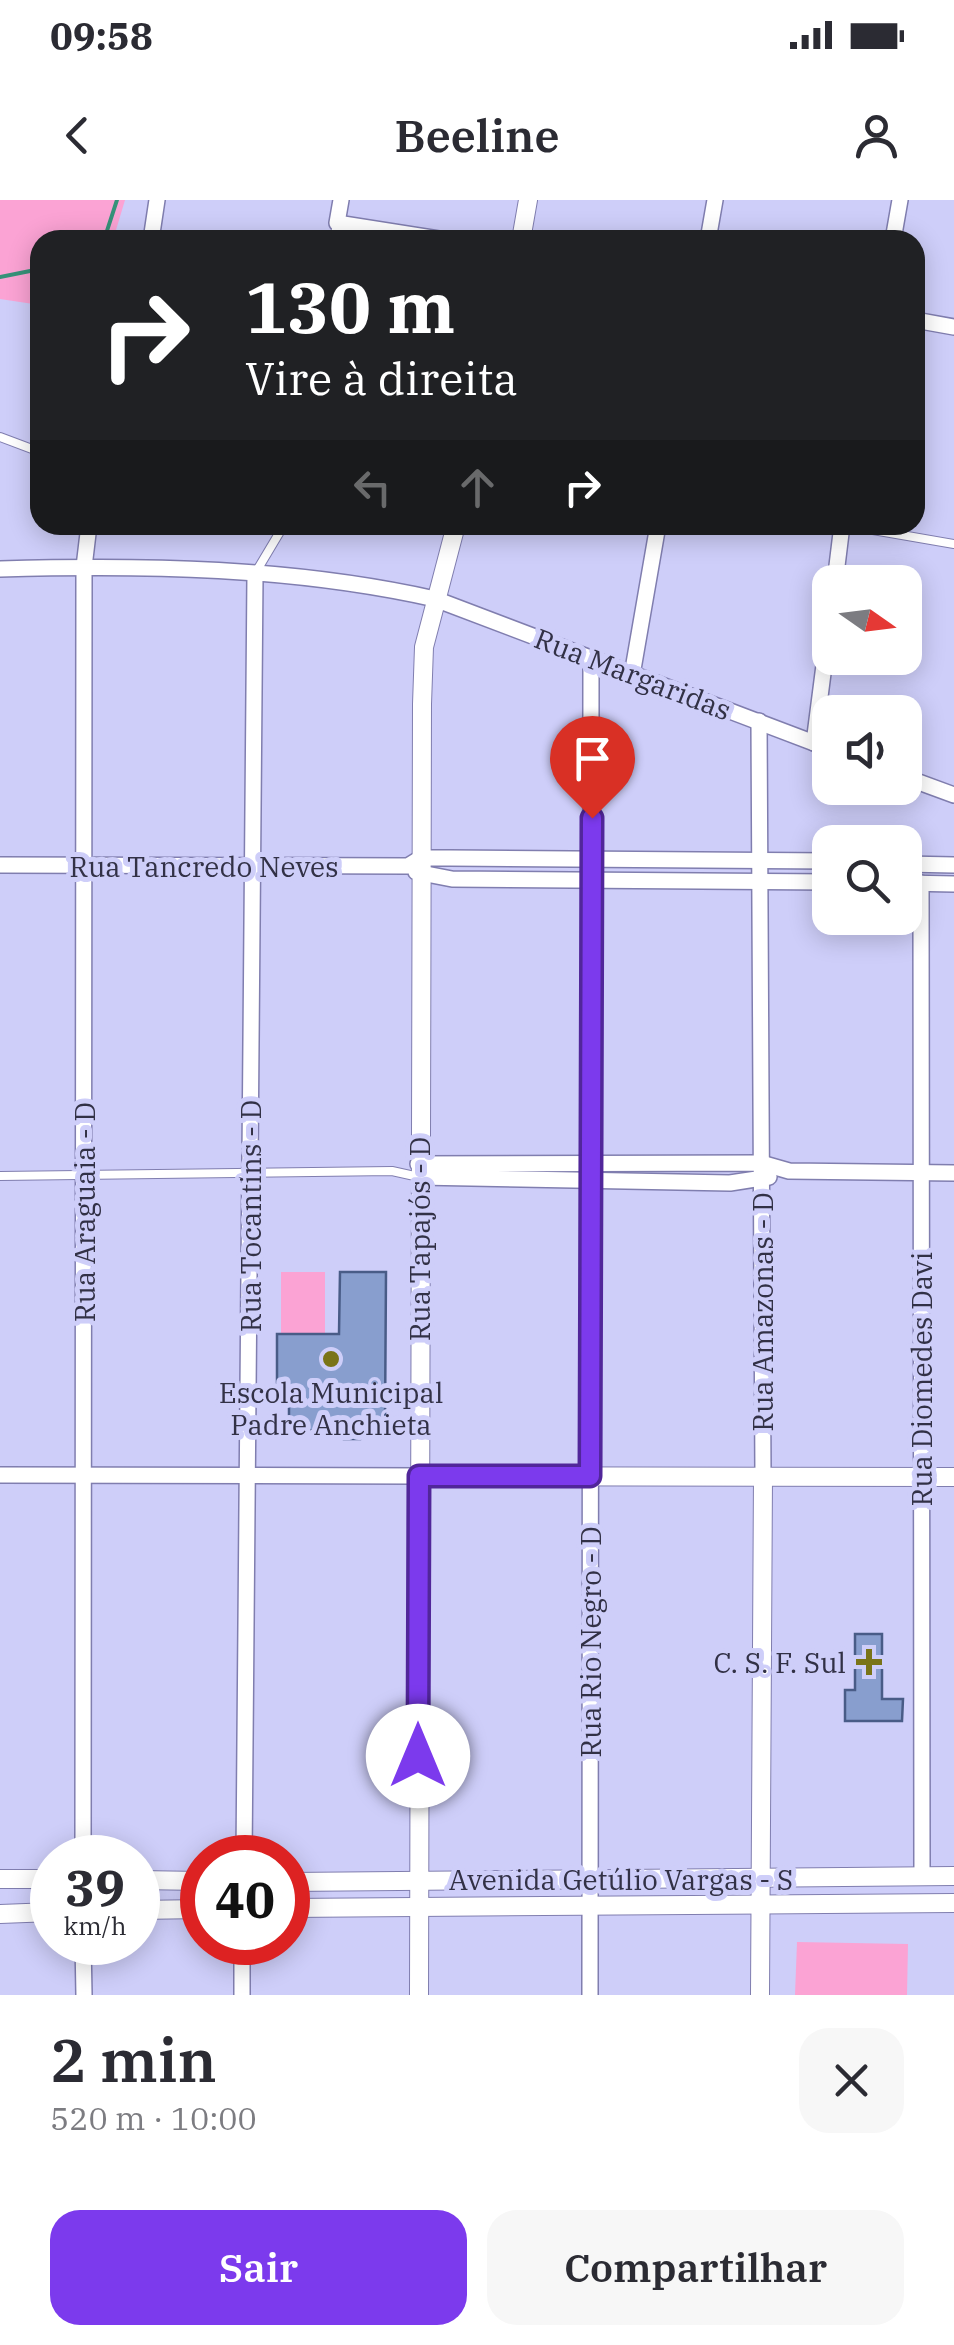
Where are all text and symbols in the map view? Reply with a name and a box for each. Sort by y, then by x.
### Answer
text: 09:58 [50,11,153,60]
text: Beeline [395,106,559,164]
icon: back [50,108,105,163]
icon: person [849,108,904,163]
text: 130 m [245,261,455,352]
icon: right [80,270,210,400]
text: Vire à direita [245,349,518,407]
icon: left [345,460,400,515]
icon: ahead [450,460,505,515]
icon: right [555,460,610,515]
north arrow [812,565,922,675]
map controls [812,565,922,935]
street label: Rua Margaridas [529,620,737,728]
button: sound [812,695,922,805]
pin [550,716,635,819]
icon: arrive [565,731,620,786]
button: search [812,825,922,935]
street label: Rua Tancredo Neves [69,848,339,885]
street label: Rua Tocantins - D [232,1100,269,1332]
street label: Rua Araguaia - D [66,1102,103,1322]
street label: Rua Tapajós - D [401,1137,438,1341]
street label: Rua Amazonas - D [744,1192,781,1432]
street label: Rua Diomedes Davi [903,1252,940,1506]
marker: Escola Municipal Padre Anchieta [320,1348,342,1370]
place label: Escola Municipal Padre Anchieta [219,1374,443,1443]
street label: Rua Rio Negro - D [572,1526,609,1758]
place label: C. S. F. Sul [714,1644,846,1681]
marker: C. S. F. Sul [856,1649,882,1675]
position arrow [366,1704,470,1808]
speed limit sign: 40 [180,1835,310,1965]
text: 39 [65,1855,125,1920]
street label: Avenida Getúlio Vargas - S [449,1861,793,1898]
text: km/h [63,1909,127,1942]
text: 2 min [50,2020,217,2099]
button: close [799,2028,904,2133]
text: 520 m · 10:00 [50,2097,257,2139]
button: Sair [50,2210,467,2325]
button: Compartilhar [487,2210,904,2325]

